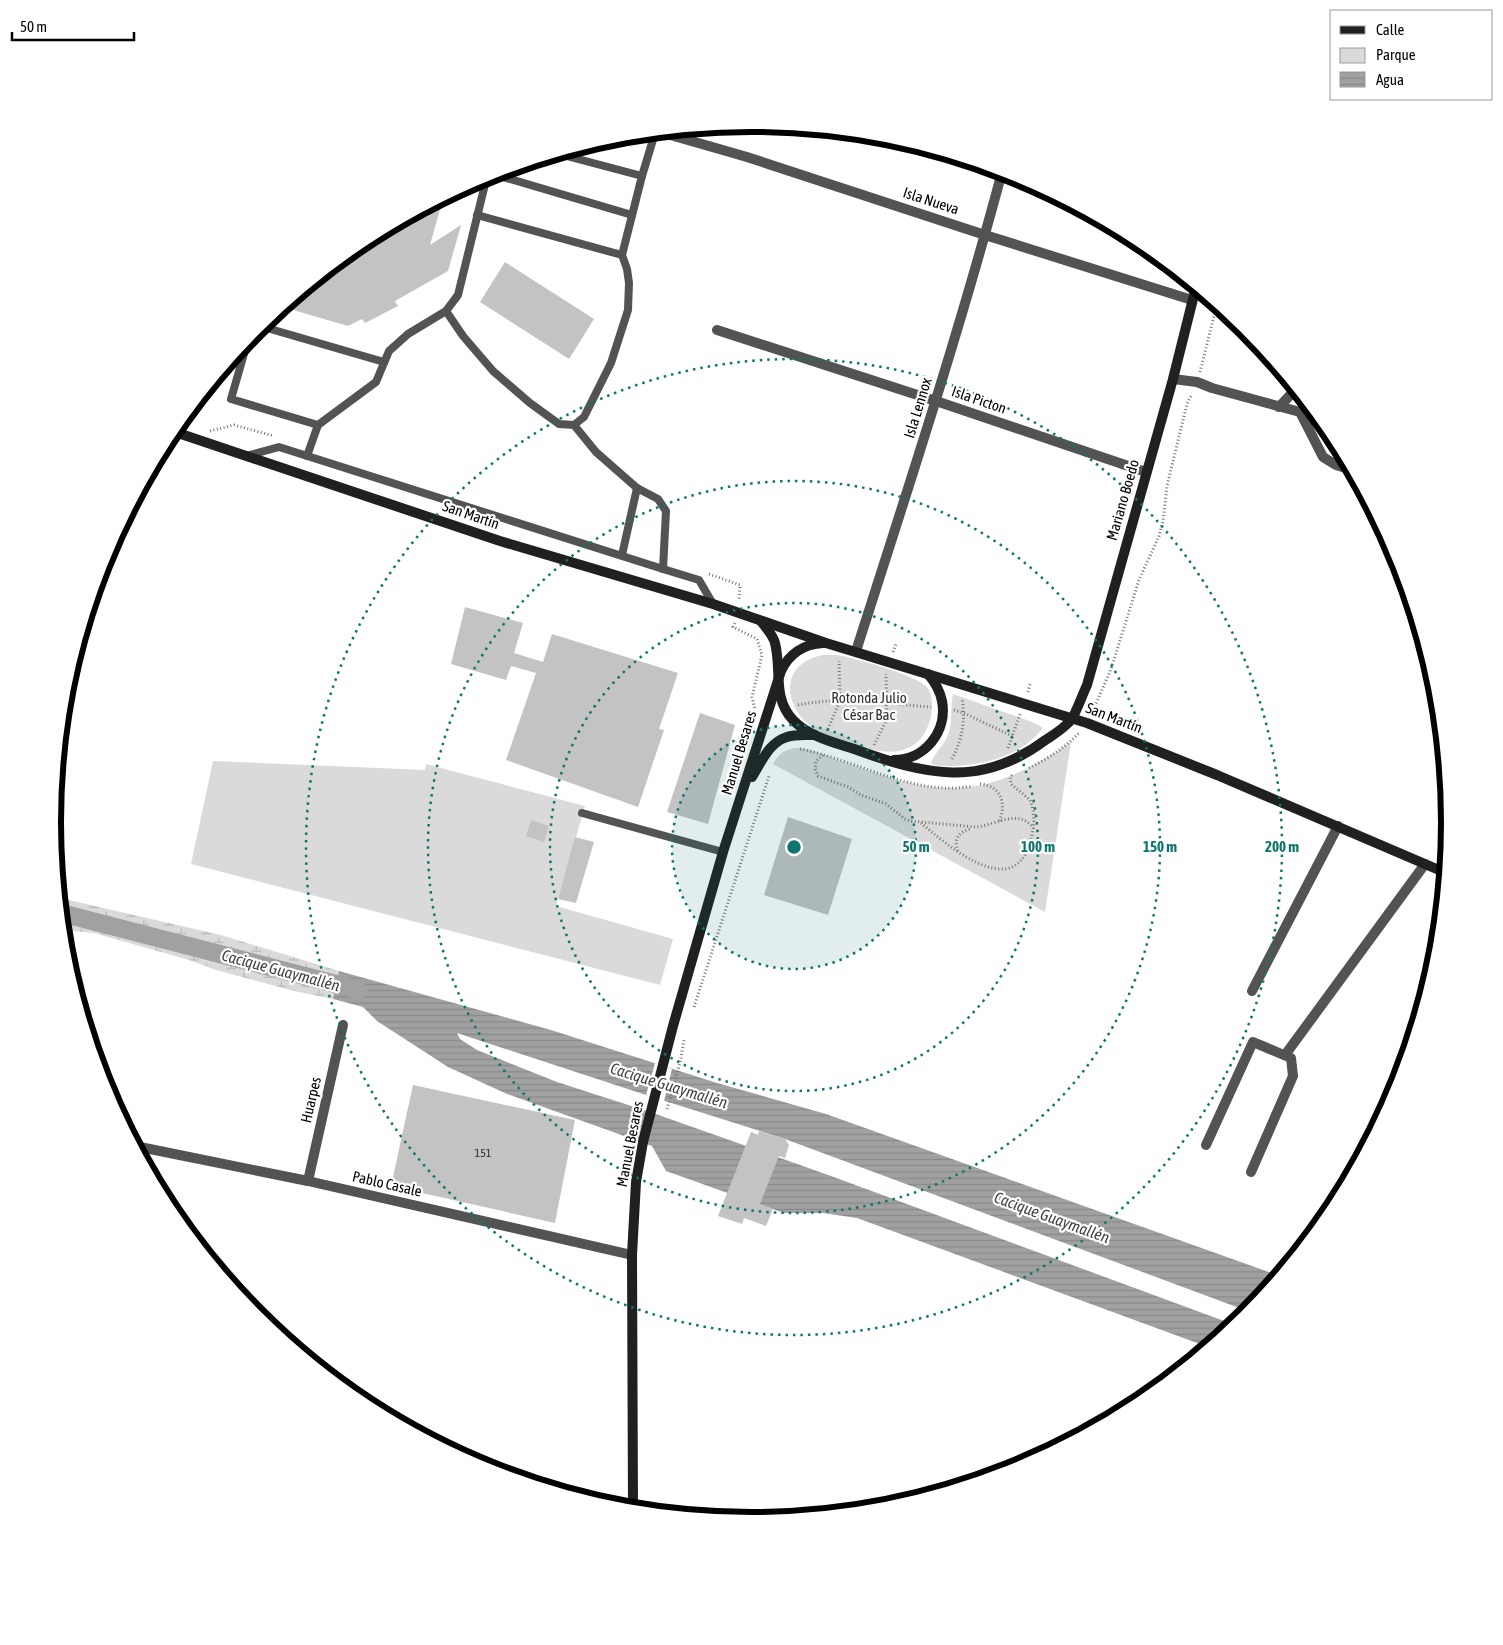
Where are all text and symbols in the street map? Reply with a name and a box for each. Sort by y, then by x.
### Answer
scale bar [12,10,135,42]
legend [1330,10,1493,100]
text: 50 m [20,18,47,35]
text: Calle [1376,21,1405,38]
text: Parque [1376,46,1416,63]
text: Agua [1376,71,1404,88]
street label: Isla Nueva [901,183,961,218]
street label: Isla Lennox [900,376,935,440]
street label: Isla Picton [950,382,1009,417]
street label: Mariano Boedo [1103,457,1142,542]
street label: San Martín [441,497,502,532]
park label: Rotonda Julio César Bac [831,689,907,723]
street label: San Martín [1084,699,1145,736]
street label: Manuel Besares [718,709,759,797]
centre of rings [785,838,803,856]
text: 50 m [903,838,930,855]
text: 100 m [1021,838,1055,855]
text: 150 m [1143,838,1177,855]
text: 200 m [1265,838,1299,855]
water label: Cacique Guaymallén [220,946,342,995]
water label: Cacique Guaymallén [608,1059,730,1112]
street label: Huarpes [297,1075,324,1124]
street label: Manuel Besares [613,1100,646,1188]
house number: 151 [475,1146,492,1160]
street label: Pablo Casale [351,1167,424,1200]
water label: Cacique Guaymallén [992,1188,1112,1247]

